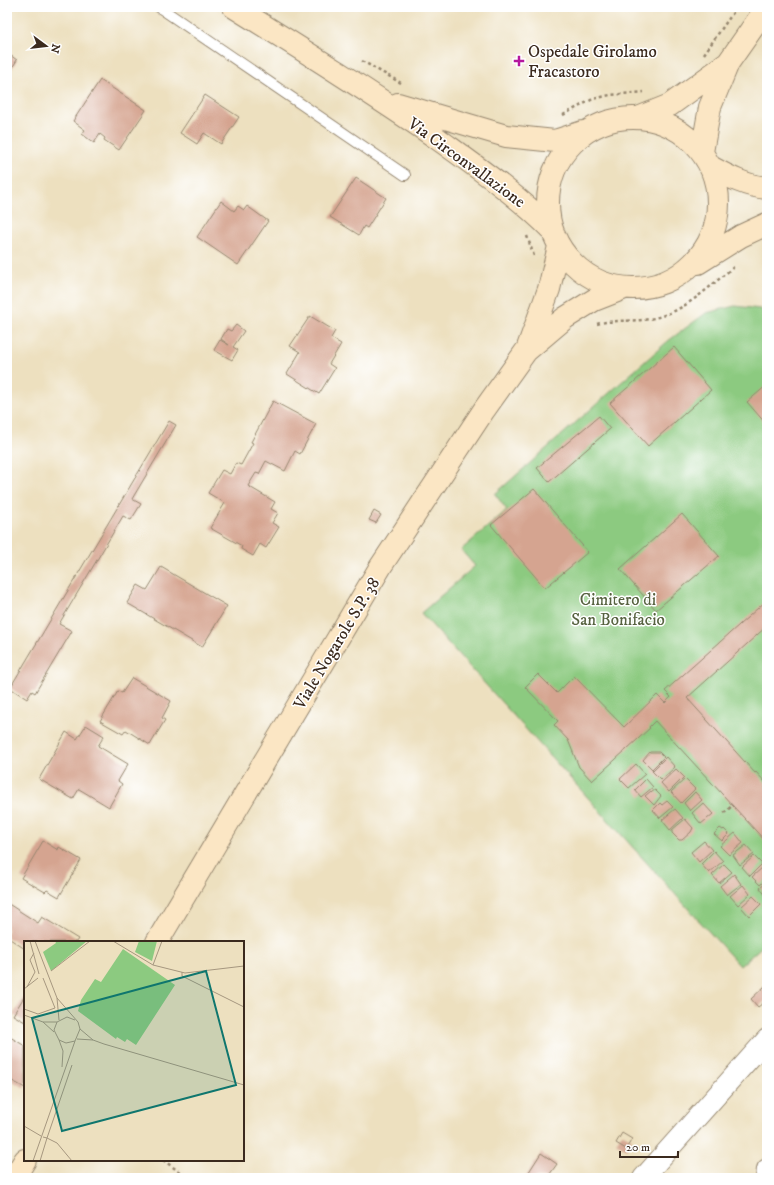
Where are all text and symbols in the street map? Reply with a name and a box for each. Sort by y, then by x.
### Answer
north arrow [26,26,66,66]
place label: Ospedale Girolamo Fracastoro [528,41,657,83]
text: N [47,42,63,55]
marker: Ospedale Girolamo Fracastoro [513,55,525,67]
street label: Via Circonvallazione [402,112,530,213]
street label: Viale Nogarole S.P. 38 [288,574,385,714]
park label: Cimitero di San Bonifacio [571,589,665,631]
inset map [24,941,244,1161]
scale bar [620,1133,678,1159]
text: 20 m [626,1140,650,1155]

